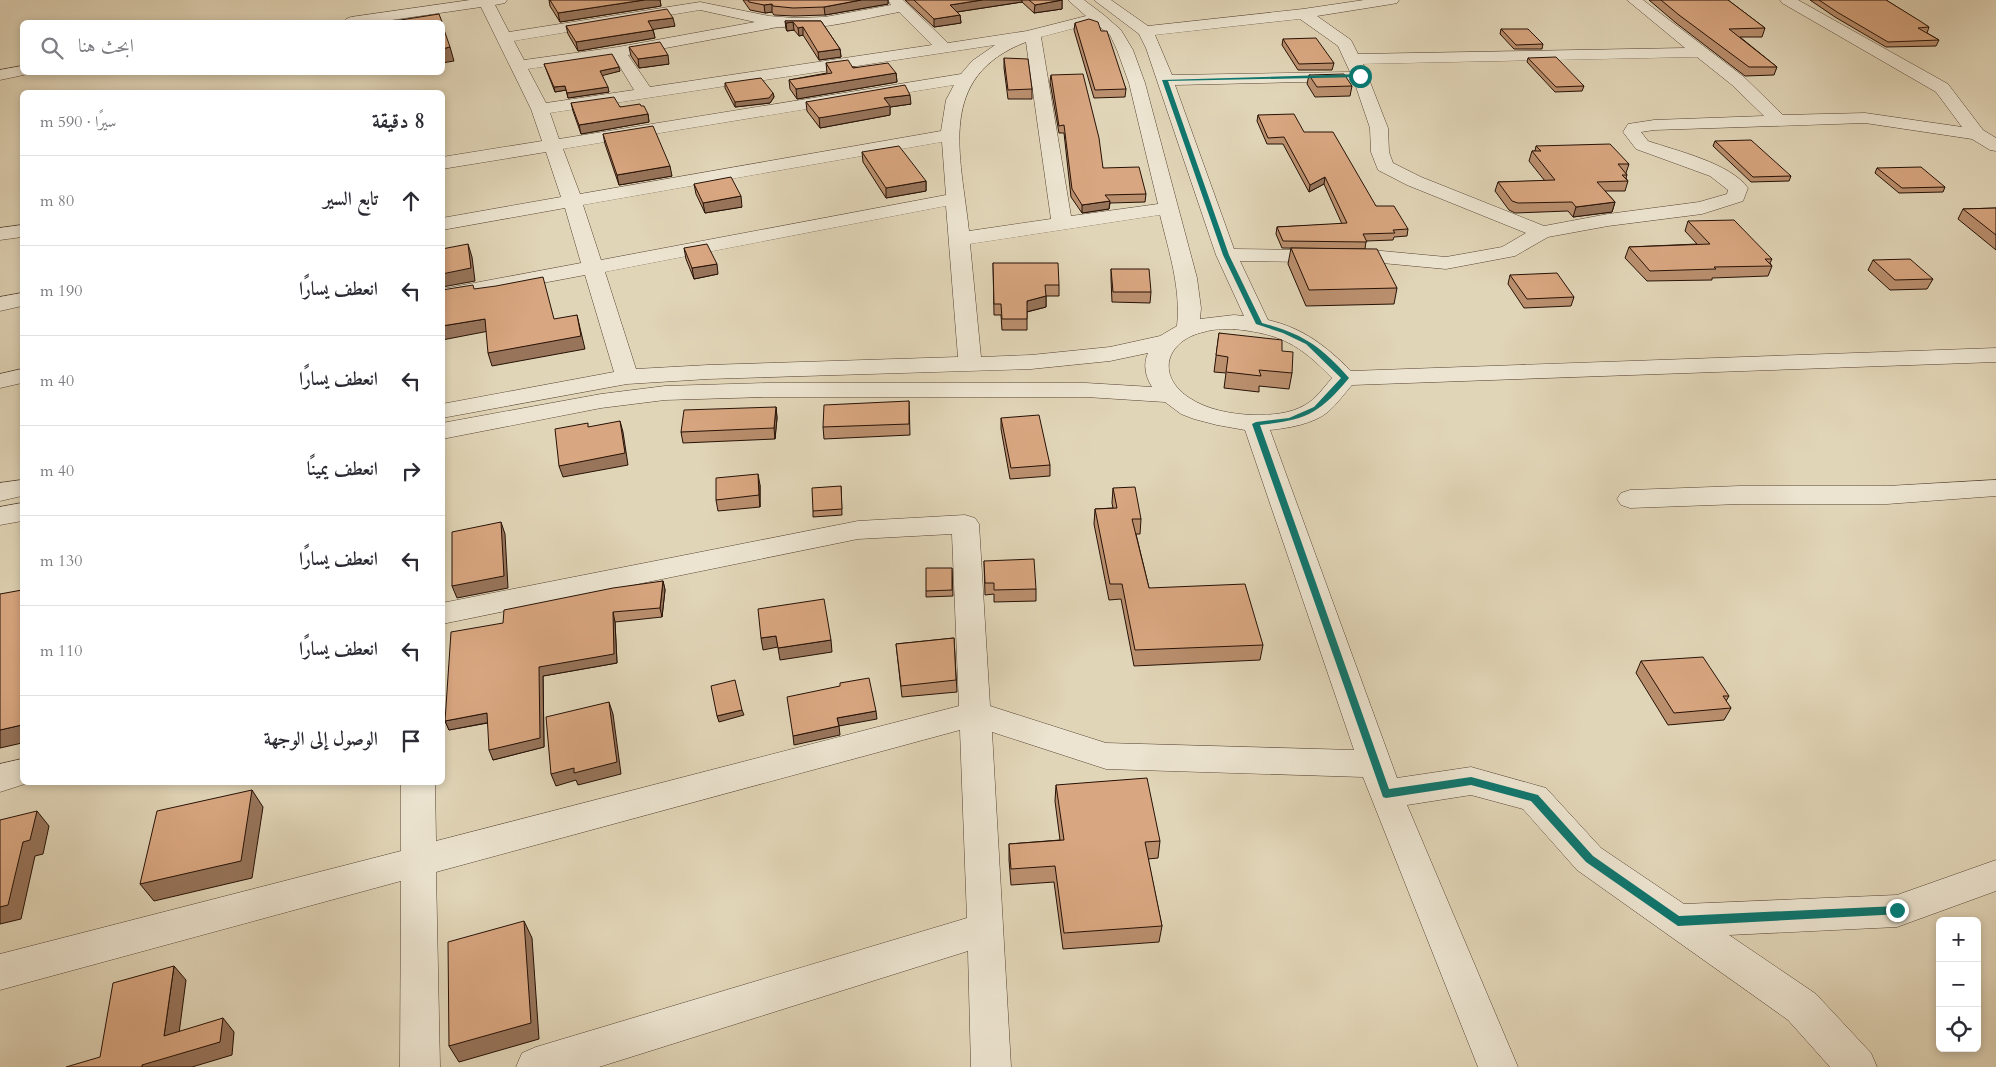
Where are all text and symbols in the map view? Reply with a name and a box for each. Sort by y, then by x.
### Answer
search box [20,20,445,75]
text: ابحث هنا [78,33,134,59]
icon: search [38,34,66,62]
route start [1349,65,1372,88]
text: 8 دقيقة [372,107,425,136]
text: سيرًا · 590 m [40,111,116,133]
text: تابع السير [323,186,378,212]
icon: ahead [397,187,425,215]
text: 80 m [40,190,74,212]
text: انعطف يسارًا [299,276,378,302]
icon: left [397,277,425,305]
text: 190 m [40,280,82,302]
text: انعطف يسارًا [299,366,378,392]
icon: left [397,367,425,395]
text: 40 m [40,370,74,392]
text: انعطف يمينًا [307,456,378,482]
icon: right [397,457,425,485]
text: 40 m [40,460,74,482]
text: انعطف يسارًا [299,546,378,572]
icon: left [397,547,425,575]
text: 130 m [40,550,82,572]
text: انعطف يسارًا [299,636,378,662]
icon: left [397,637,425,665]
text: 110 m [40,640,82,662]
text: الوصول إلى الوجهة [264,726,378,752]
icon: arrive [397,727,425,755]
route end [1886,899,1909,922]
map controls [1936,917,1981,1052]
button: + [1936,917,1981,962]
button: − [1936,962,1981,1007]
button: locate [1936,1007,1981,1052]

